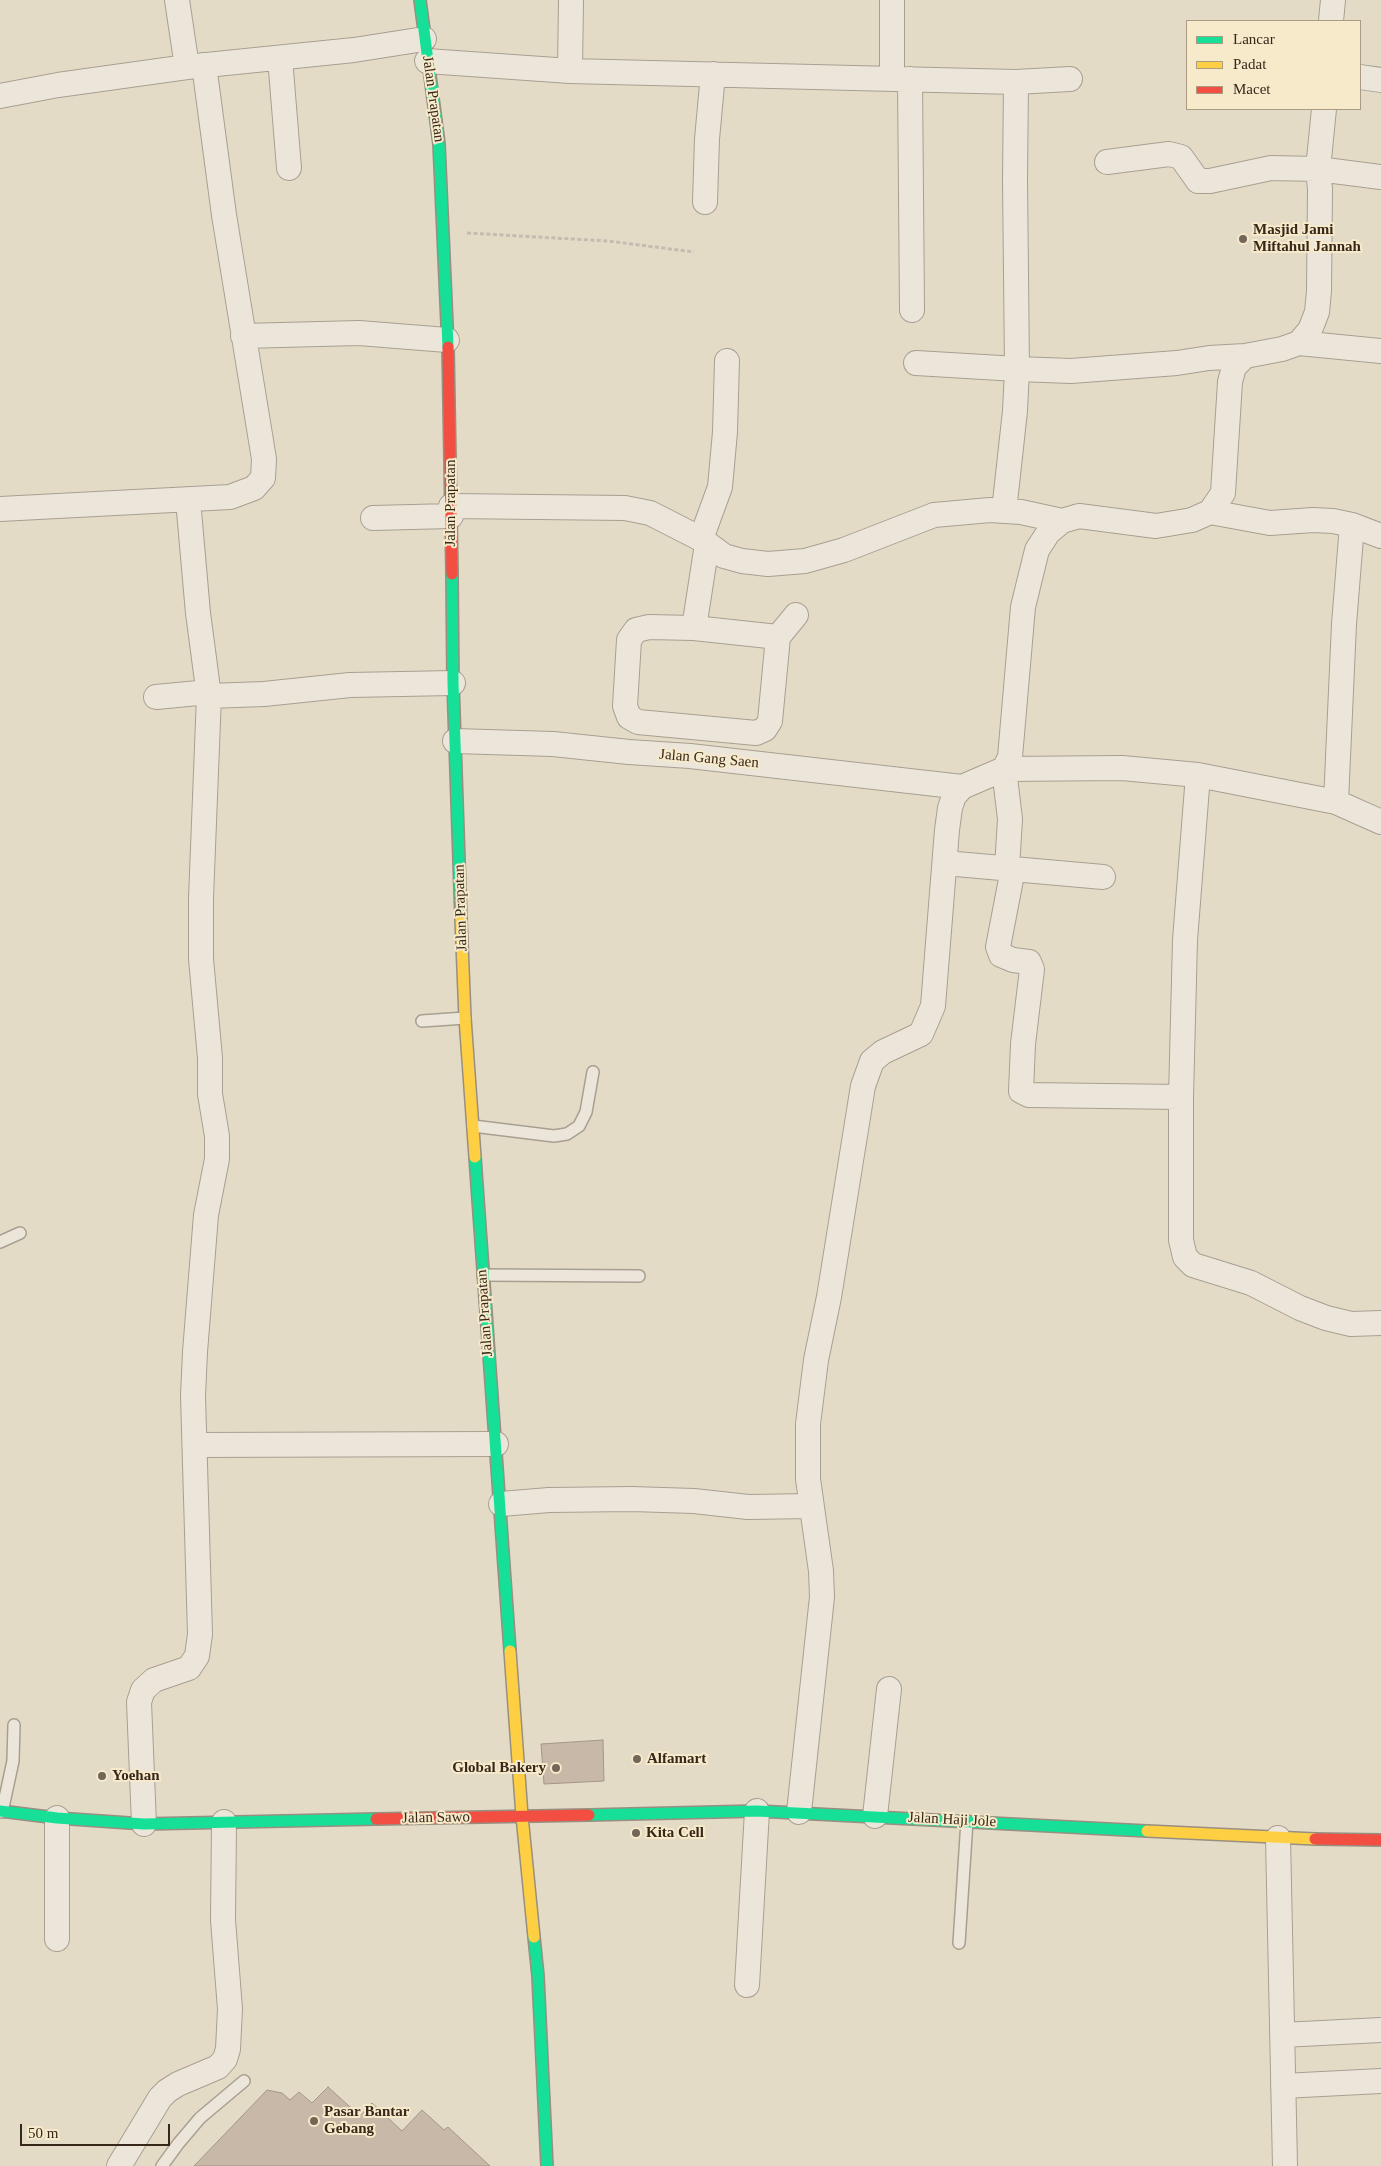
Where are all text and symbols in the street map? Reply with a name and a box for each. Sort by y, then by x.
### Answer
legend [1186,20,1361,110]
text: Lancar [1233,31,1275,47]
street label: Jalan Prapatan [418,55,448,143]
text: Padat [1233,56,1266,72]
text: Macet [1233,81,1270,97]
place label: Masjid Jami Miftahul Jannah [1253,221,1361,256]
marker: Masjid Jami Miftahul Jannah [1237,233,1249,245]
street label: Jalan Prapatan [442,459,460,547]
street label: Jalan Gang Saen [658,746,760,772]
street label: Jalan Prapatan [450,864,472,952]
street label: Jalan Prapatan [473,1269,497,1357]
place label: Alfamart [647,1750,706,1768]
marker: Alfamart [631,1753,643,1765]
place label: Global Bakery [452,1759,546,1777]
marker: Global Bakery [550,1762,562,1774]
place label: Yoehan [112,1767,160,1785]
marker: Yoehan [96,1770,108,1782]
street label: Jalan Sawo [402,1808,470,1828]
street label: Jalan Haji Jole [907,1809,997,1831]
place label: Kita Cell [646,1824,704,1842]
marker: Kita Cell [630,1827,642,1839]
place label: Pasar Bantar Gebang [324,2103,409,2138]
scale bar [22,2114,172,2146]
marker: Pasar Bantar Gebang [308,2115,320,2127]
text: 50 m [28,2125,58,2141]

